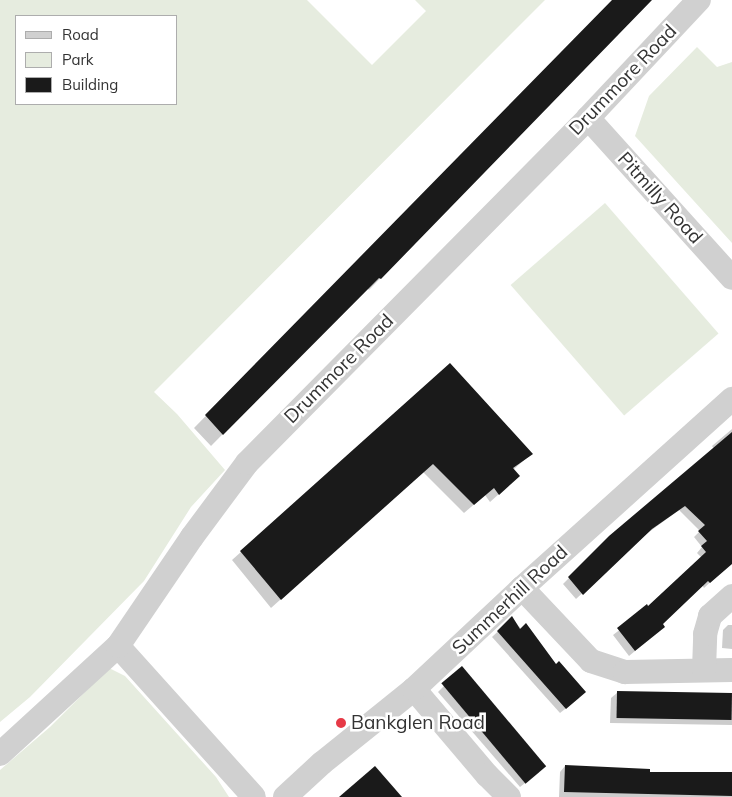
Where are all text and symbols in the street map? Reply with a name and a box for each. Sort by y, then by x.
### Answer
legend [15,15,178,105]
street label: Drummore Road [564,20,682,140]
text: Road [62,25,99,44]
text: Park [62,50,94,69]
text: Building [62,75,118,94]
street label: Pitmilly Road [613,147,707,249]
street label: Drummore Road [280,310,398,428]
street label: Summerhill Road [448,541,572,659]
place label: Bankglen Road [351,712,485,734]
marker: Bankglen Road [335,717,347,729]

